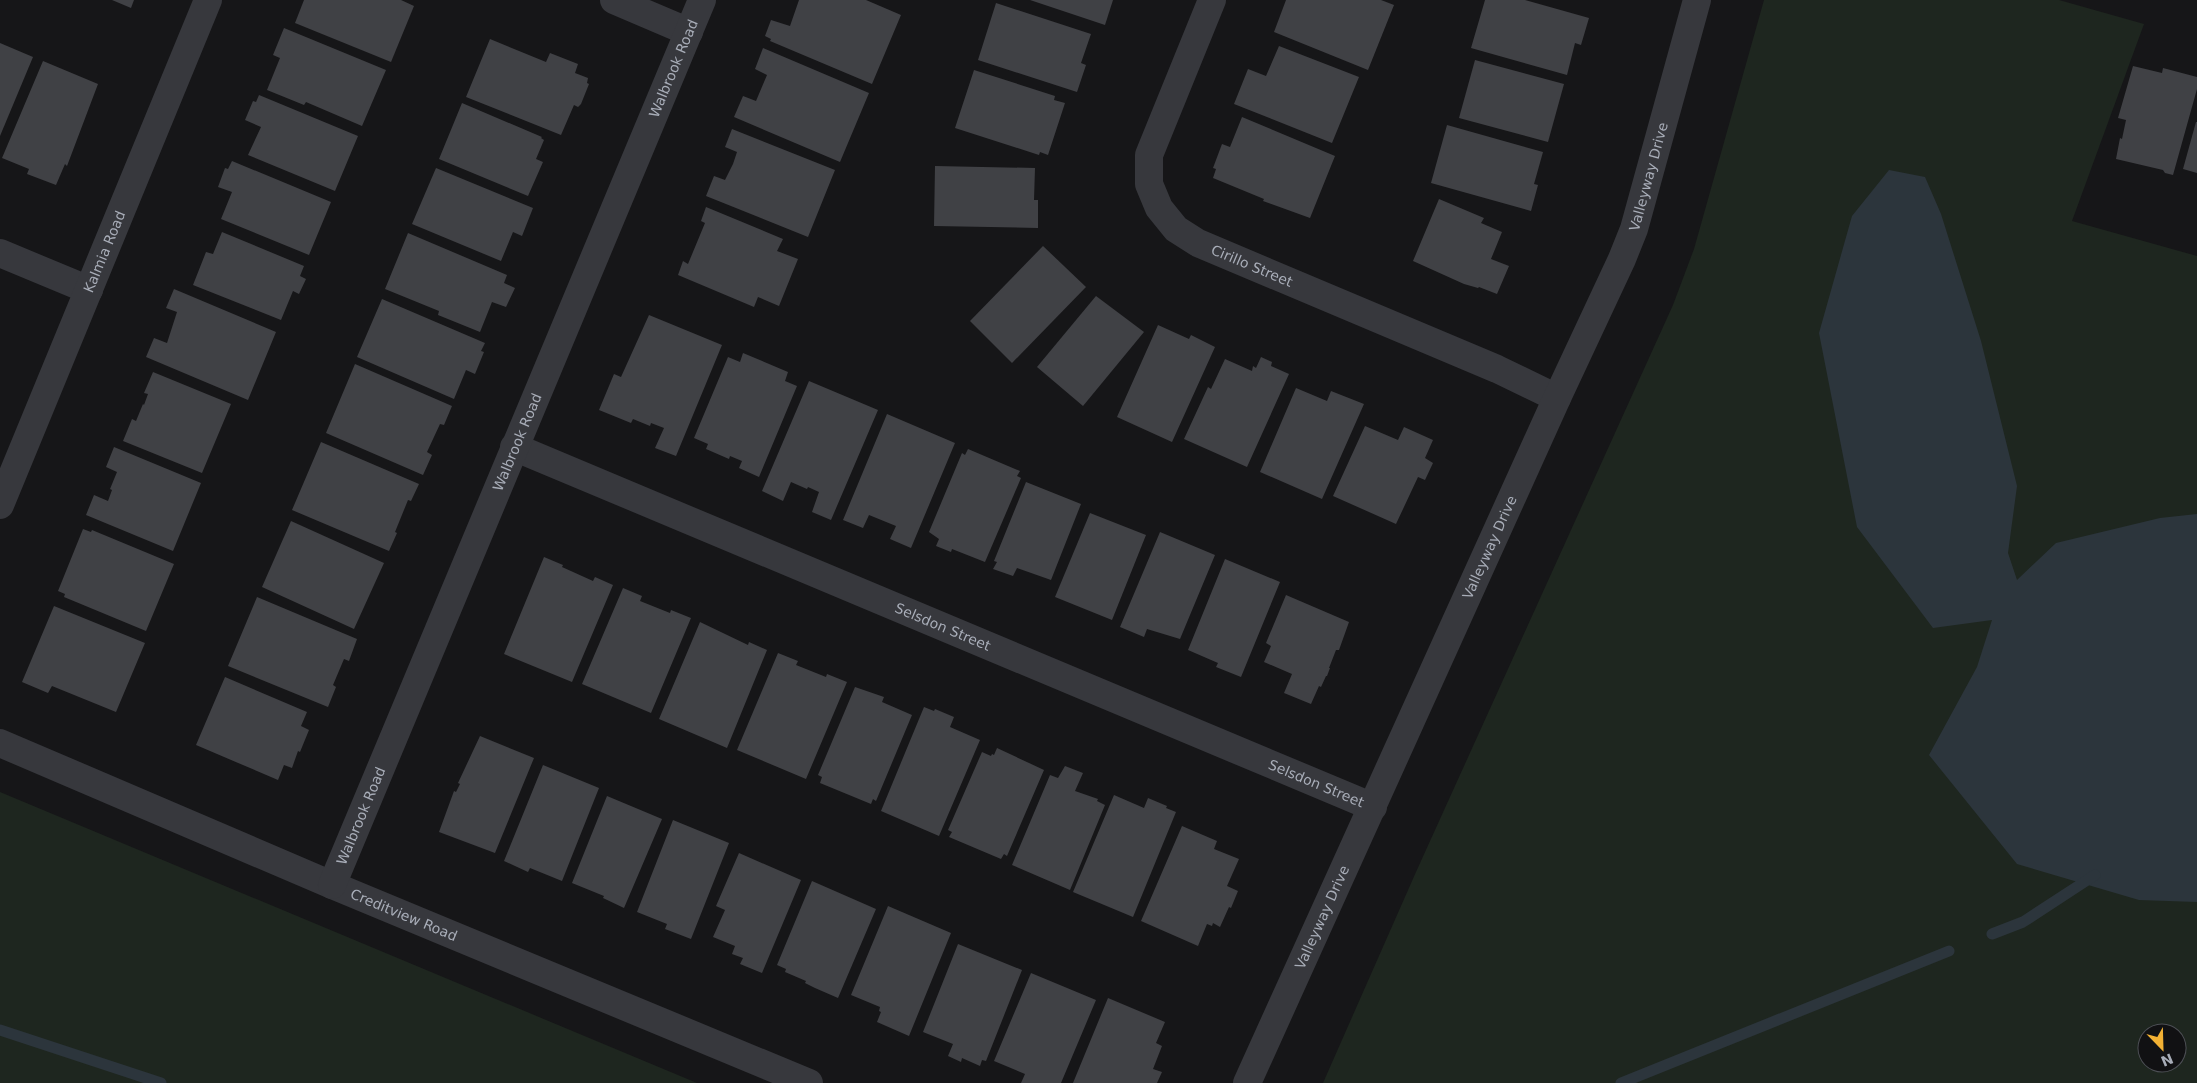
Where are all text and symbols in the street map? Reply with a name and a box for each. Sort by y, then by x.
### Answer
street label: Walbrook Road [646,17,701,120]
street label: Valleyway Drive [1626,120,1671,233]
street label: Kalmia Road [80,208,128,295]
street label: Cirillo Street [1209,242,1296,290]
street label: Walbrook Road [490,391,545,494]
street label: Valleyway Drive [1459,493,1520,602]
street label: Selsdon Street [893,600,993,654]
street label: Selsdon Street [1266,756,1367,811]
street label: Walbrook Road [333,764,388,867]
street label: Valleyway Drive [1292,863,1352,971]
street label: Creditview Road [348,886,460,944]
north arrow [2137,1023,2187,1073]
text: N [2159,1050,2176,1070]

